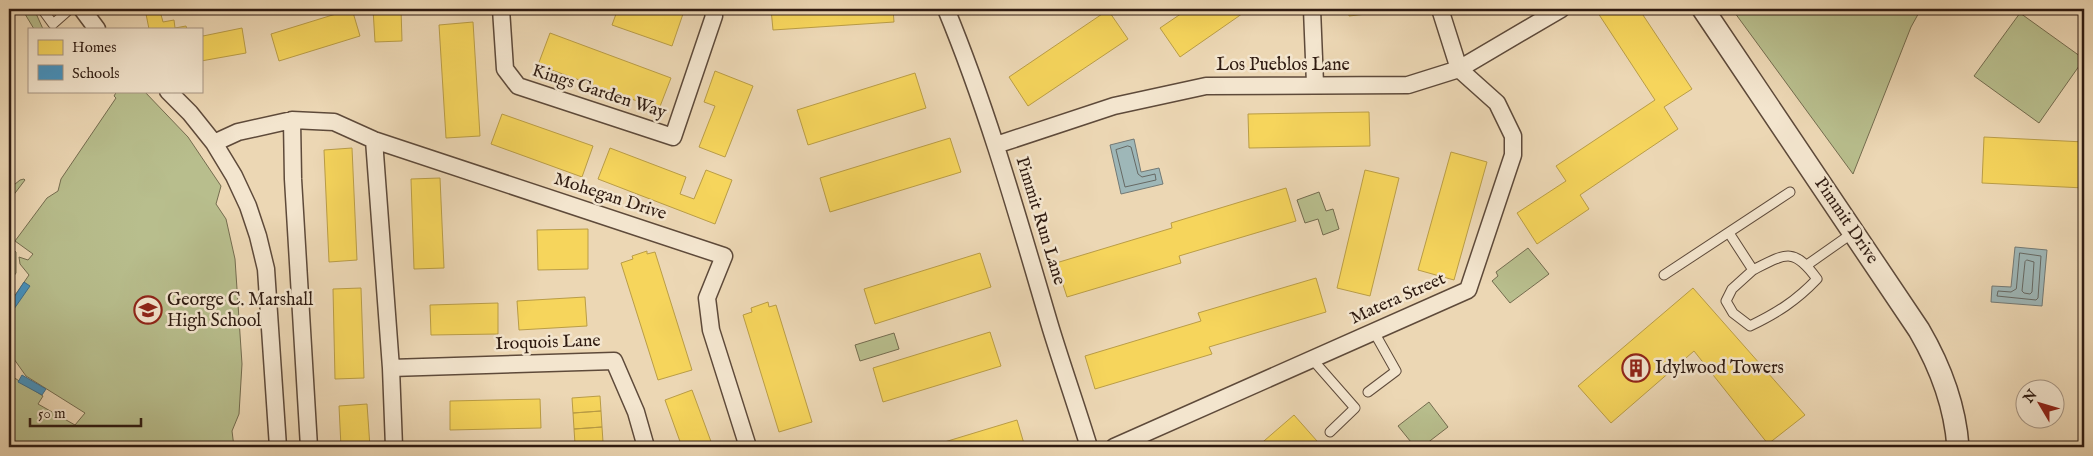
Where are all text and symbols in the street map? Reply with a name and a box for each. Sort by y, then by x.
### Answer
legend [28,28,202,92]
text: Homes [72,38,116,57]
street label: Los Pueblos Lane [1216,54,1350,77]
street label: Kings Garden Way [529,59,669,125]
text: Schools [72,64,120,83]
street label: Pimmit Run Lane [1010,154,1070,288]
street label: Mohegan Drive [551,168,669,226]
street label: Pimmit Drive [1809,173,1883,269]
street label: Matera Street [1347,268,1449,330]
place label: George C. Marshall High School [167,289,313,333]
school or university icon: George C. Marshall High School [133,295,163,325]
street label: Iroquois Lane [495,330,601,356]
building icon: Idylwood Towers [1621,353,1651,383]
place label: Idylwood Towers [1655,357,1784,380]
north arrow [2016,378,2066,428]
text: N [2019,386,2041,408]
scale bar [30,396,141,428]
text: 50 m [38,404,66,423]

